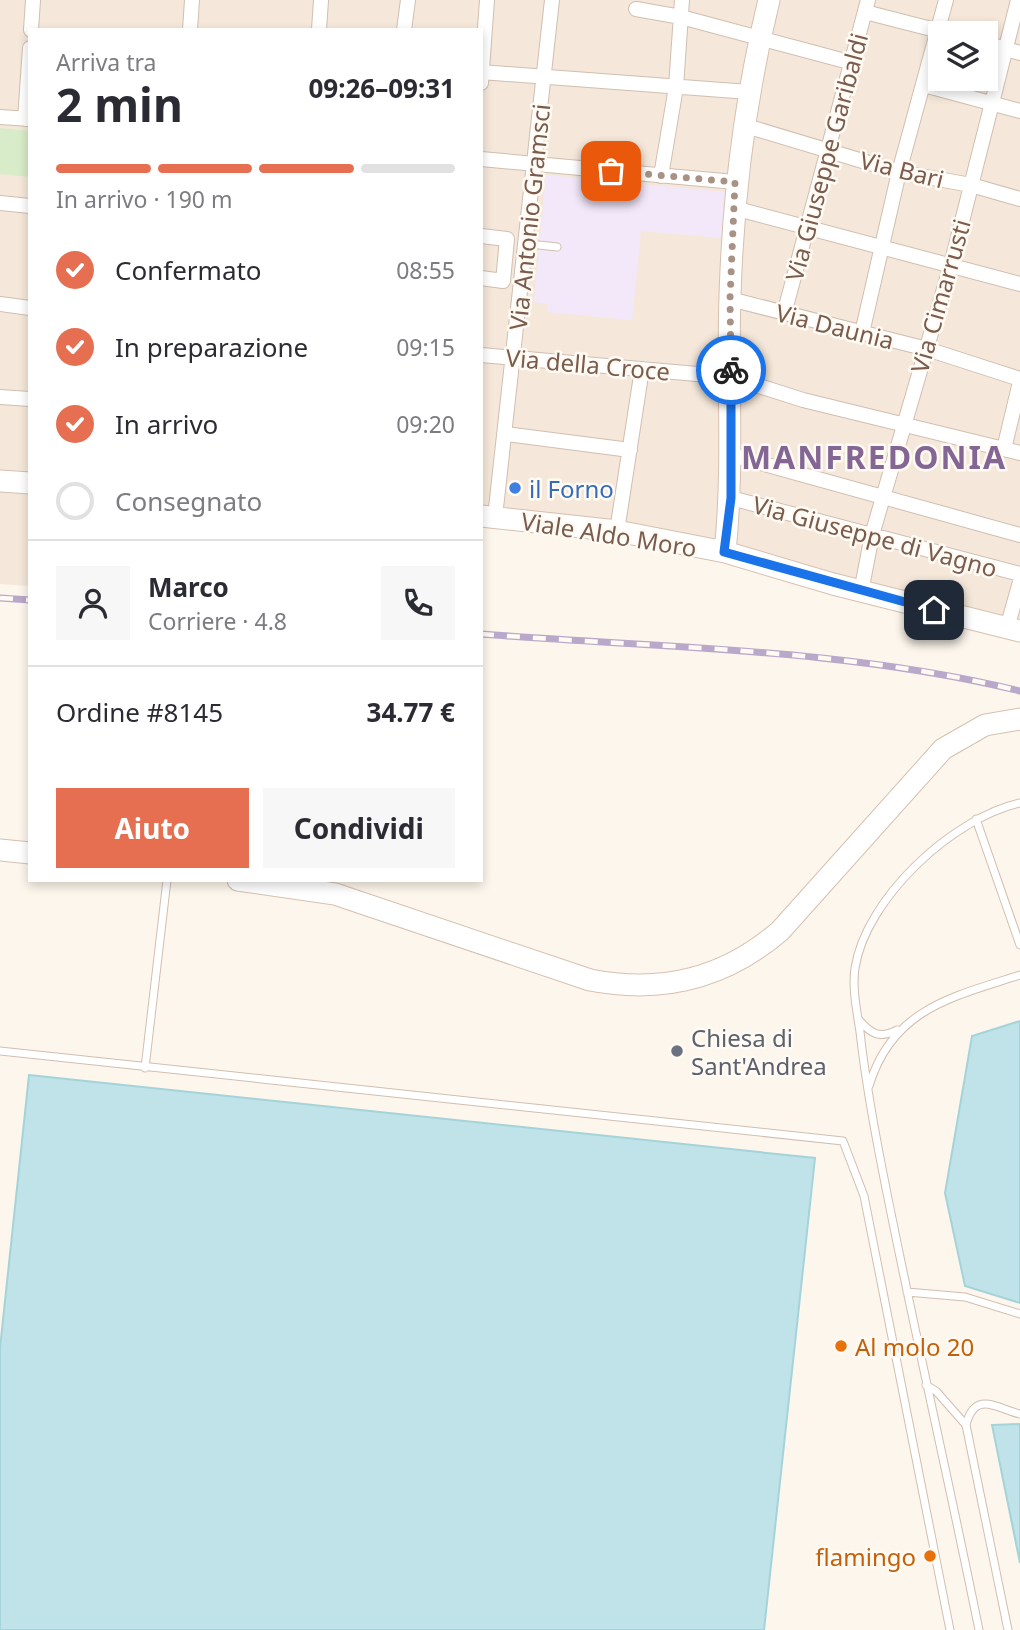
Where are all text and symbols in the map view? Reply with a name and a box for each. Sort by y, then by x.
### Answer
map controls [928,21,998,91]
button: layers [928,21,998,91]
street label: Via Giuseppe Garibaldi [777,29,875,285]
text: Arriva tra [56,46,156,78]
text: 09:26–09:31 [308,70,455,106]
text: 2 min [56,73,183,135]
street label: Via Antonio Gramsci [501,102,557,332]
pin [581,141,641,201]
street label: Via Bari [857,143,947,195]
icon: bag [592,152,630,190]
text: In arrivo · 190 m [56,183,233,215]
street label: Via Cimarrusti [902,215,978,377]
icon: check [56,251,94,289]
text: Confermato [115,252,262,288]
text: 08:55 [396,254,455,286]
street label: Via Daunia [772,295,898,357]
icon: check [56,328,94,366]
text: In preparazione [115,329,308,365]
text: 09:15 [396,331,455,363]
courier [696,335,766,405]
street label: Via della Croce [504,340,672,388]
icon: bike [712,351,750,389]
icon: check [56,405,94,443]
text: In arrivo [115,406,218,442]
text: 09:20 [396,408,455,440]
district label: MANFREDONIA [741,435,1007,478]
place label: il Forno [529,472,614,505]
marker: il Forno [507,480,523,496]
text: Consegnato [115,483,262,519]
street label: Via Giuseppe di Vagno [749,487,1001,585]
street label: Viale Aldo Moro [519,504,699,564]
button: person [56,566,130,640]
button: phone [381,566,455,640]
text: Marco [148,569,229,605]
pin [904,580,964,640]
icon: home [915,591,953,629]
text: Corriere · 4.8 [148,605,287,637]
text: Ordine #8145 [56,694,223,730]
text: 34.77 € [367,694,455,730]
button: Aiuto [56,788,249,868]
button: Condividi [263,788,455,868]
place label: Chiesa di Sant'Andrea [691,1021,827,1082]
marker: Chiesa di Sant'Andrea [669,1043,685,1059]
place label: Al molo 20 [855,1330,974,1363]
marker: Al molo 20 [833,1338,849,1354]
place label: flamingo [815,1540,916,1573]
marker: flamingo [922,1548,938,1564]

